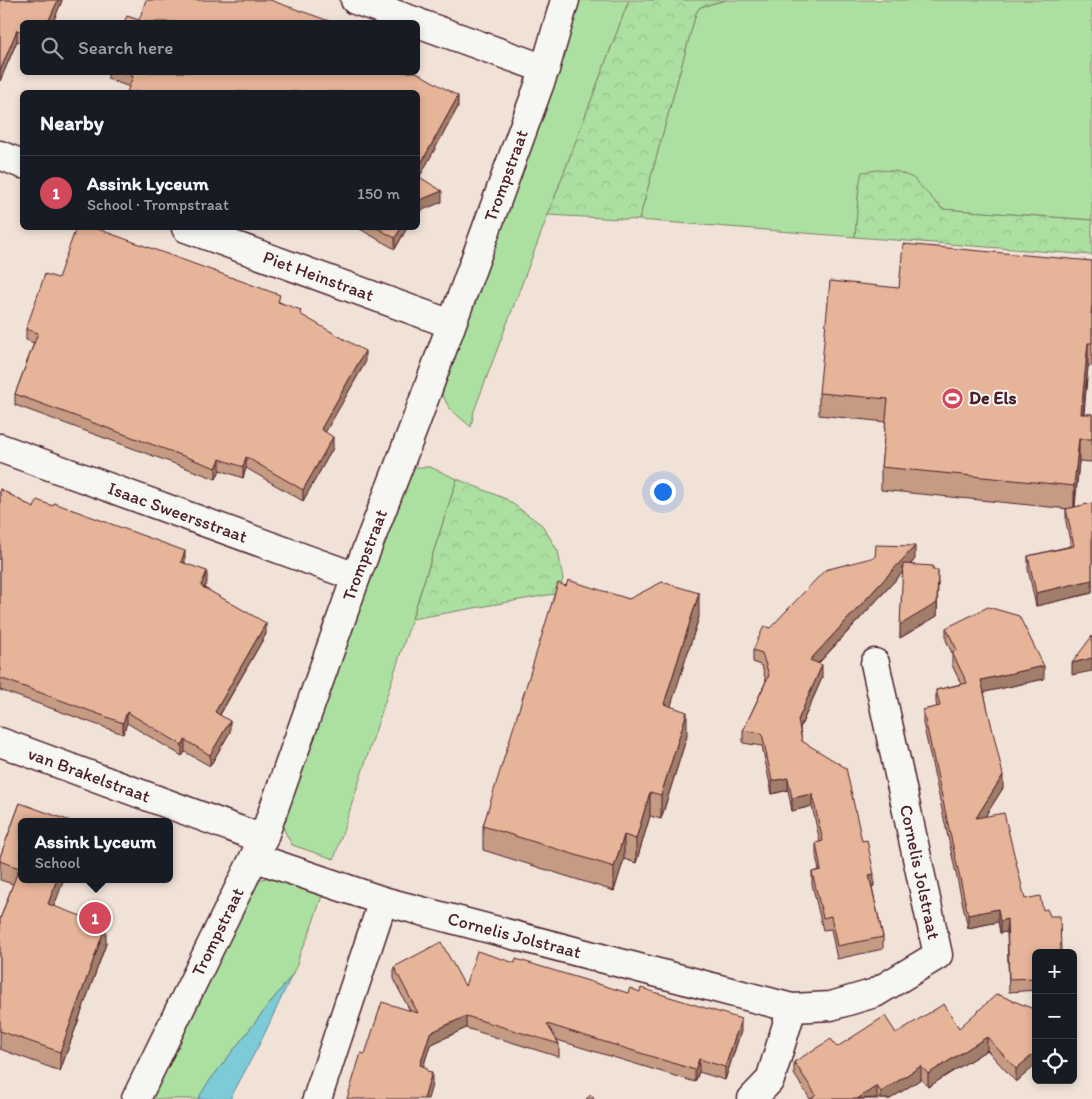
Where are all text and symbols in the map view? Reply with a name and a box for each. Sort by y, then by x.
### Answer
search box [20,20,420,75]
icon: search [38,34,66,62]
text: Search here [78,36,173,59]
text: Nearby [40,110,104,135]
street label: Trompstraat [479,126,533,224]
text: Assink Lyceum [87,172,209,195]
text: 1 [52,184,60,203]
text: 150 m [357,184,400,203]
text: School · Trompstraat [87,195,229,214]
street label: Piet Heinstraat [260,246,377,306]
sports icon: De Els [941,386,965,410]
place label: De Els [969,387,1017,409]
street label: Isaac Sweersstraat [105,477,251,548]
your location [650,479,676,505]
street label: Trompstraat [337,506,392,604]
street label: van Brakelstraat [25,742,154,808]
street label: Cornelis Jolstraat [895,803,945,942]
popup [18,818,173,883]
text: Assink Lyceum [35,830,156,853]
text: School [35,853,80,872]
street label: Trompstraat [187,884,249,980]
pin: 1 [79,899,111,937]
street label: Cornelis Jolstraat [445,907,584,963]
map controls [1032,949,1077,1084]
button: + [1032,949,1077,994]
button: − [1032,994,1077,1039]
button: locate [1032,1039,1077,1084]

